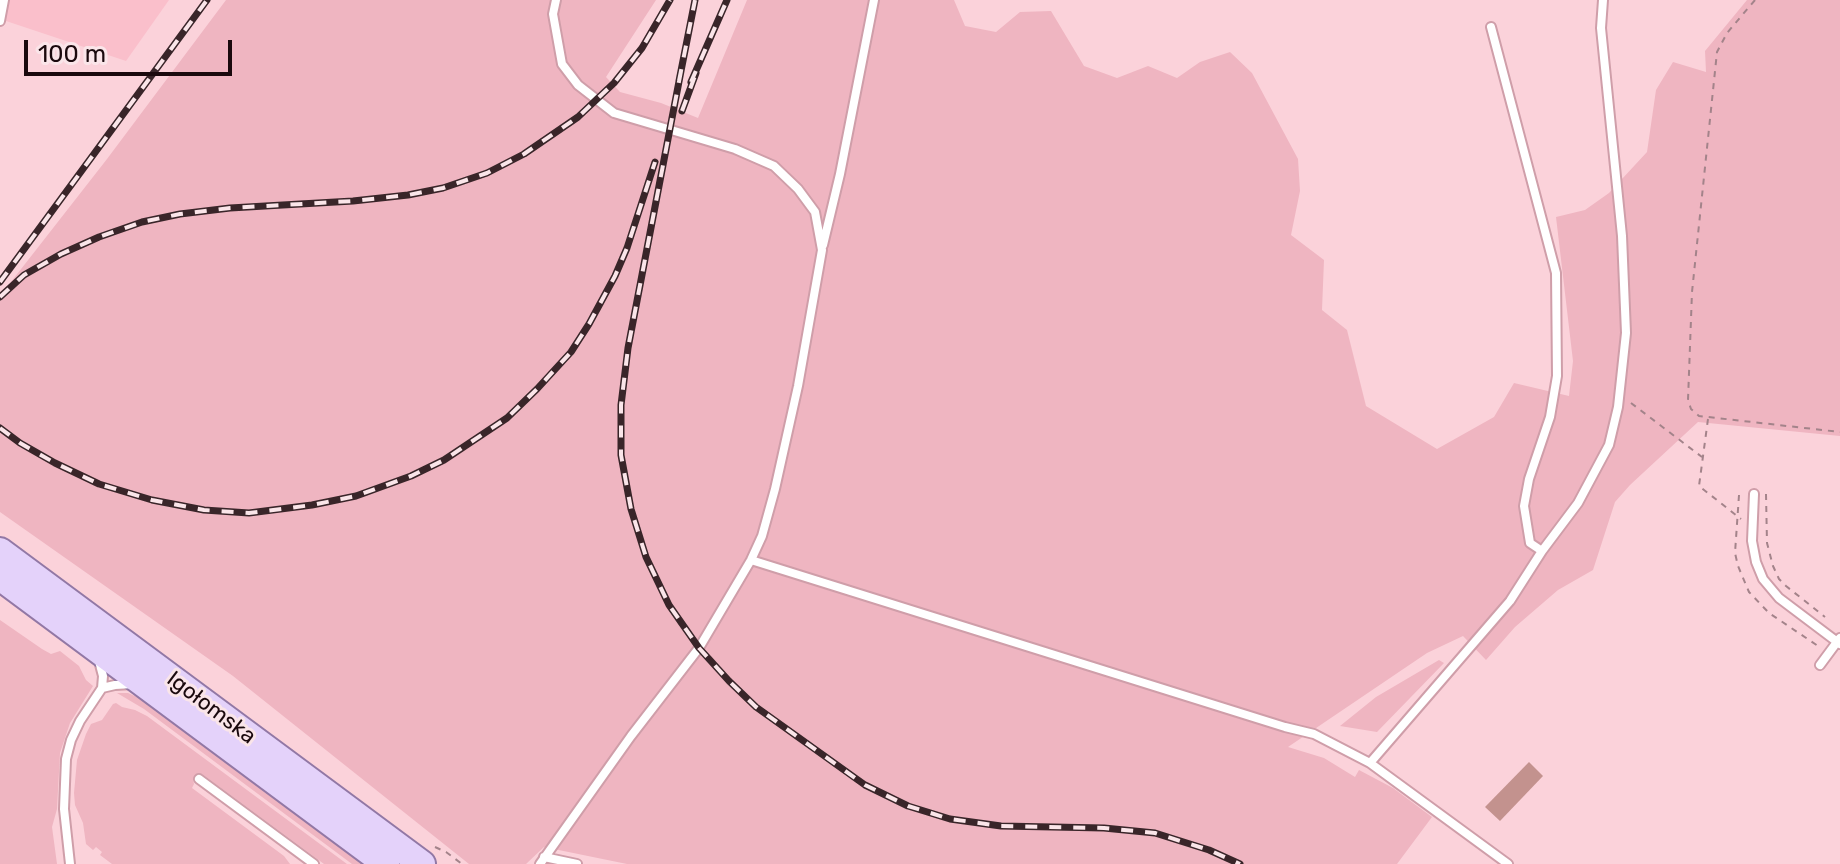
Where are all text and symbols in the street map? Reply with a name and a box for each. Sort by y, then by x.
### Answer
scale bar [28,24,236,74]
text: 100 m [38,40,106,68]
street label: Igołomska [161,666,261,750]

